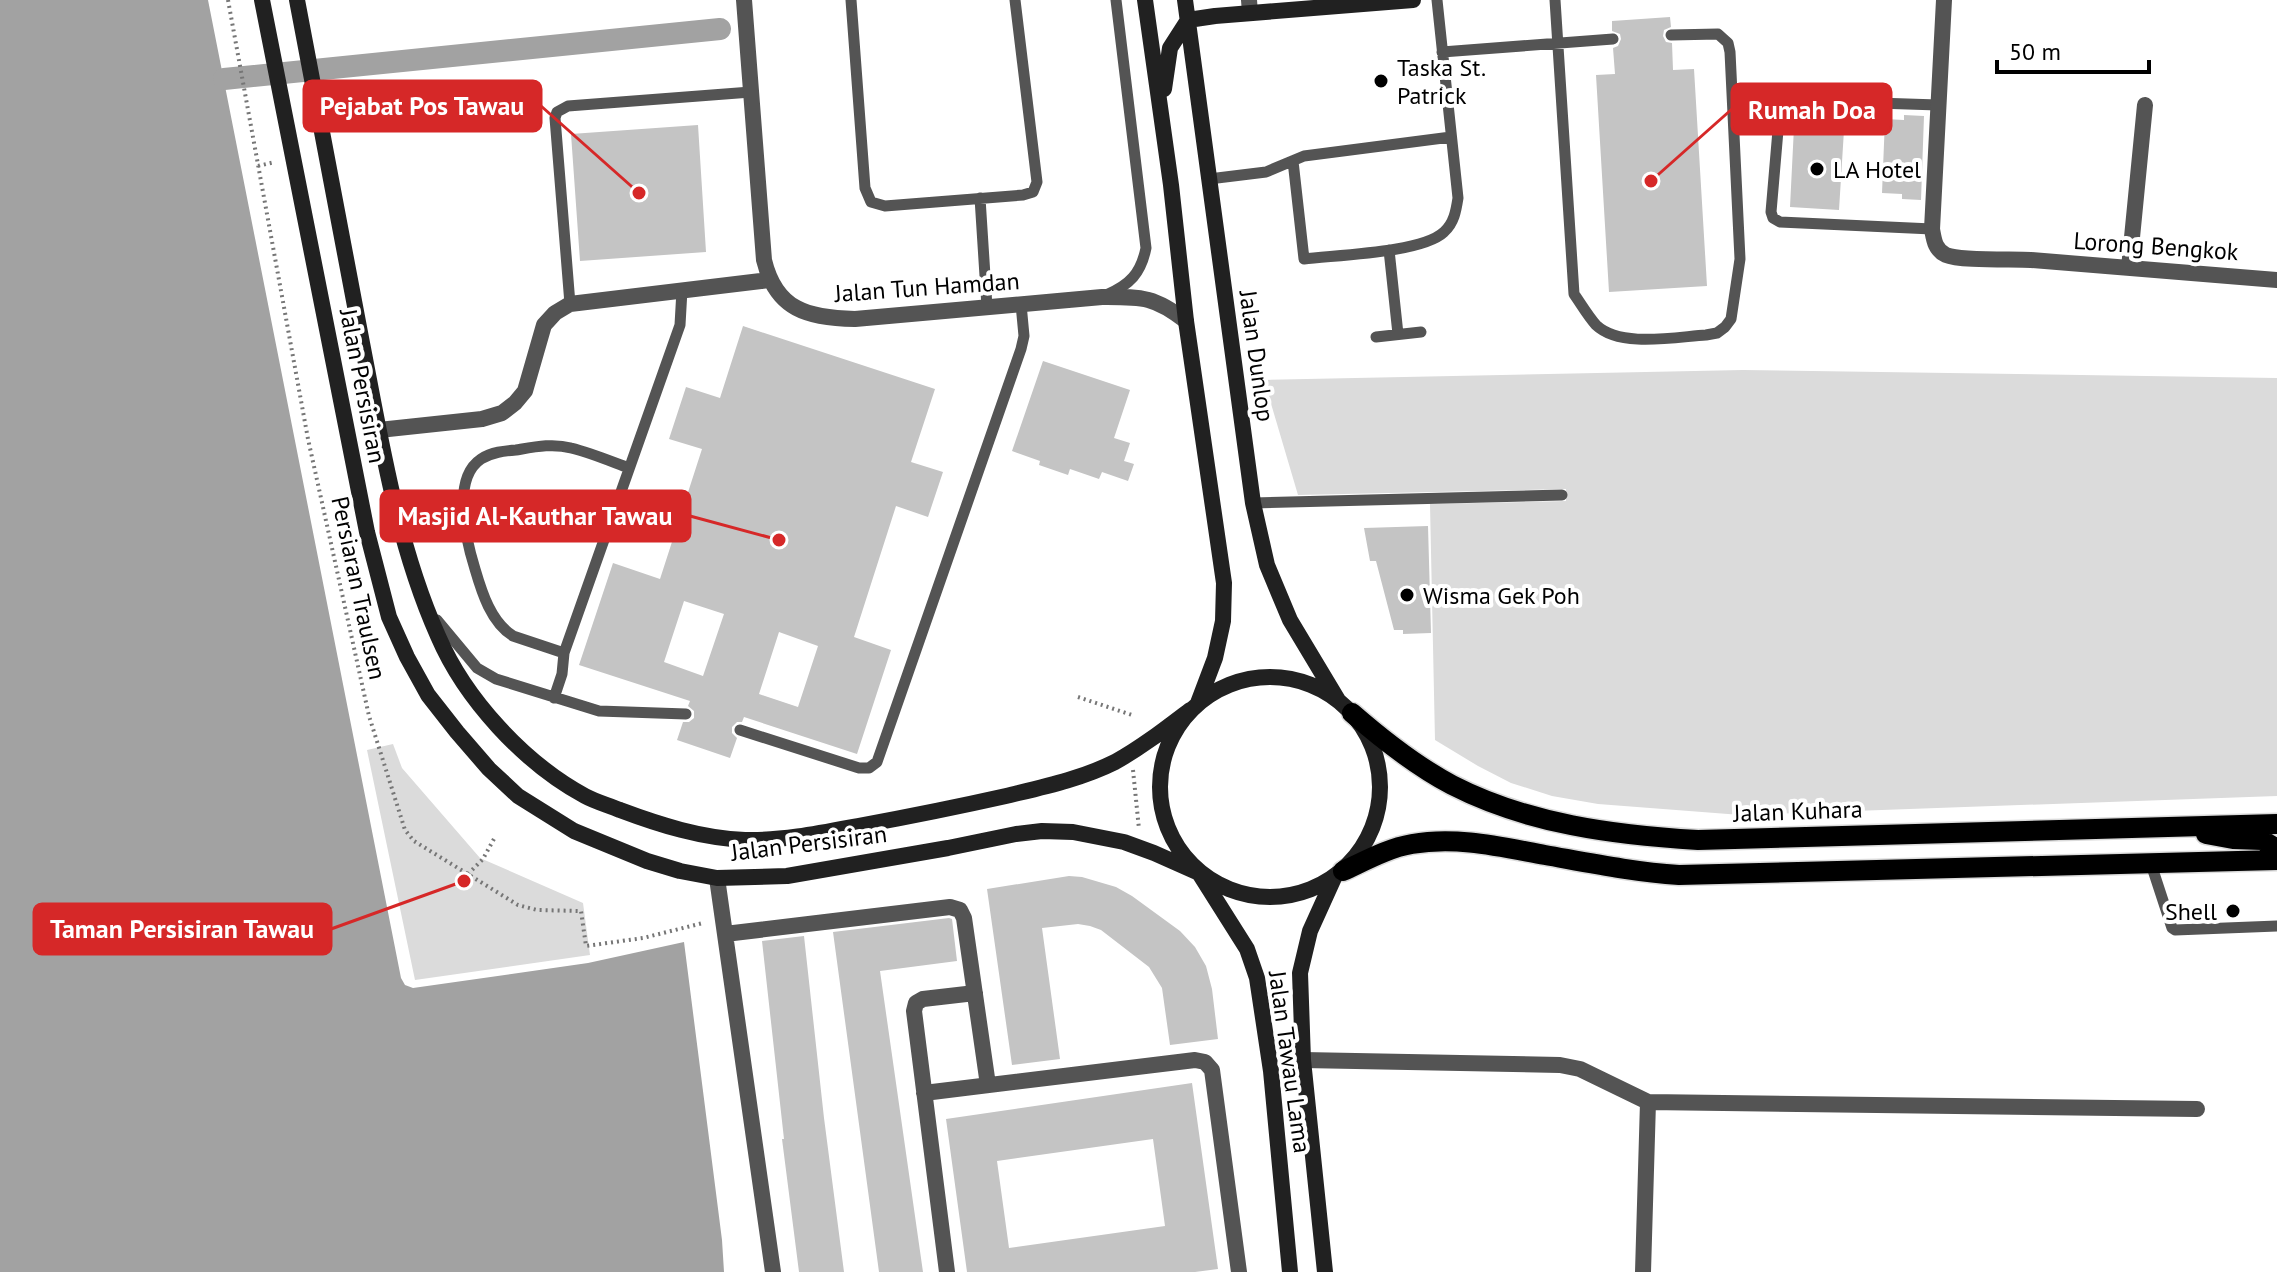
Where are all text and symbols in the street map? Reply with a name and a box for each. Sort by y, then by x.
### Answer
scale bar [1997,24,2149,74]
text: 50 m [2009,36,2061,67]
place label: Taska St. Patrick [1397,52,1486,111]
marker: Taska St. Patrick [1372,72,1390,90]
callout: Pejabat Pos Tawau [304,81,541,131]
callout: Rumah Doa [1732,84,1891,134]
text: Pejabat Pos Tawau [320,89,524,122]
text: Rumah Doa [1748,93,1876,126]
place label: LA Hotel [1833,154,1921,185]
marker: LA Hotel [1808,160,1826,178]
street label: Lorong Bengkok [2073,225,2240,267]
street label: Jalan Tun Hamdan [832,265,1021,309]
street label: Jalan Dunlop [1232,288,1282,423]
street label: Jalan Persisiran [333,305,393,466]
callout: Masjid Al-Kauthar Tawau [381,491,690,541]
street label: Persiaran Traulsen [324,494,394,682]
text: Masjid Al-Kauthar Tawau [398,499,672,532]
place label: Wisma Gek Poh [1423,580,1580,611]
marker: Wisma Gek Poh [1398,586,1416,604]
street label: Jalan Kuhara [1732,793,1863,829]
street label: Jalan Persisiran [728,818,889,868]
place label: Shell [2165,896,2217,927]
marker: Shell [2224,902,2242,920]
callout: Taman Persisiran Tawau [34,904,331,954]
text: Taman Persisiran Tawau [50,912,314,945]
street label: Jalan Tawau Lama [1262,968,1318,1155]

